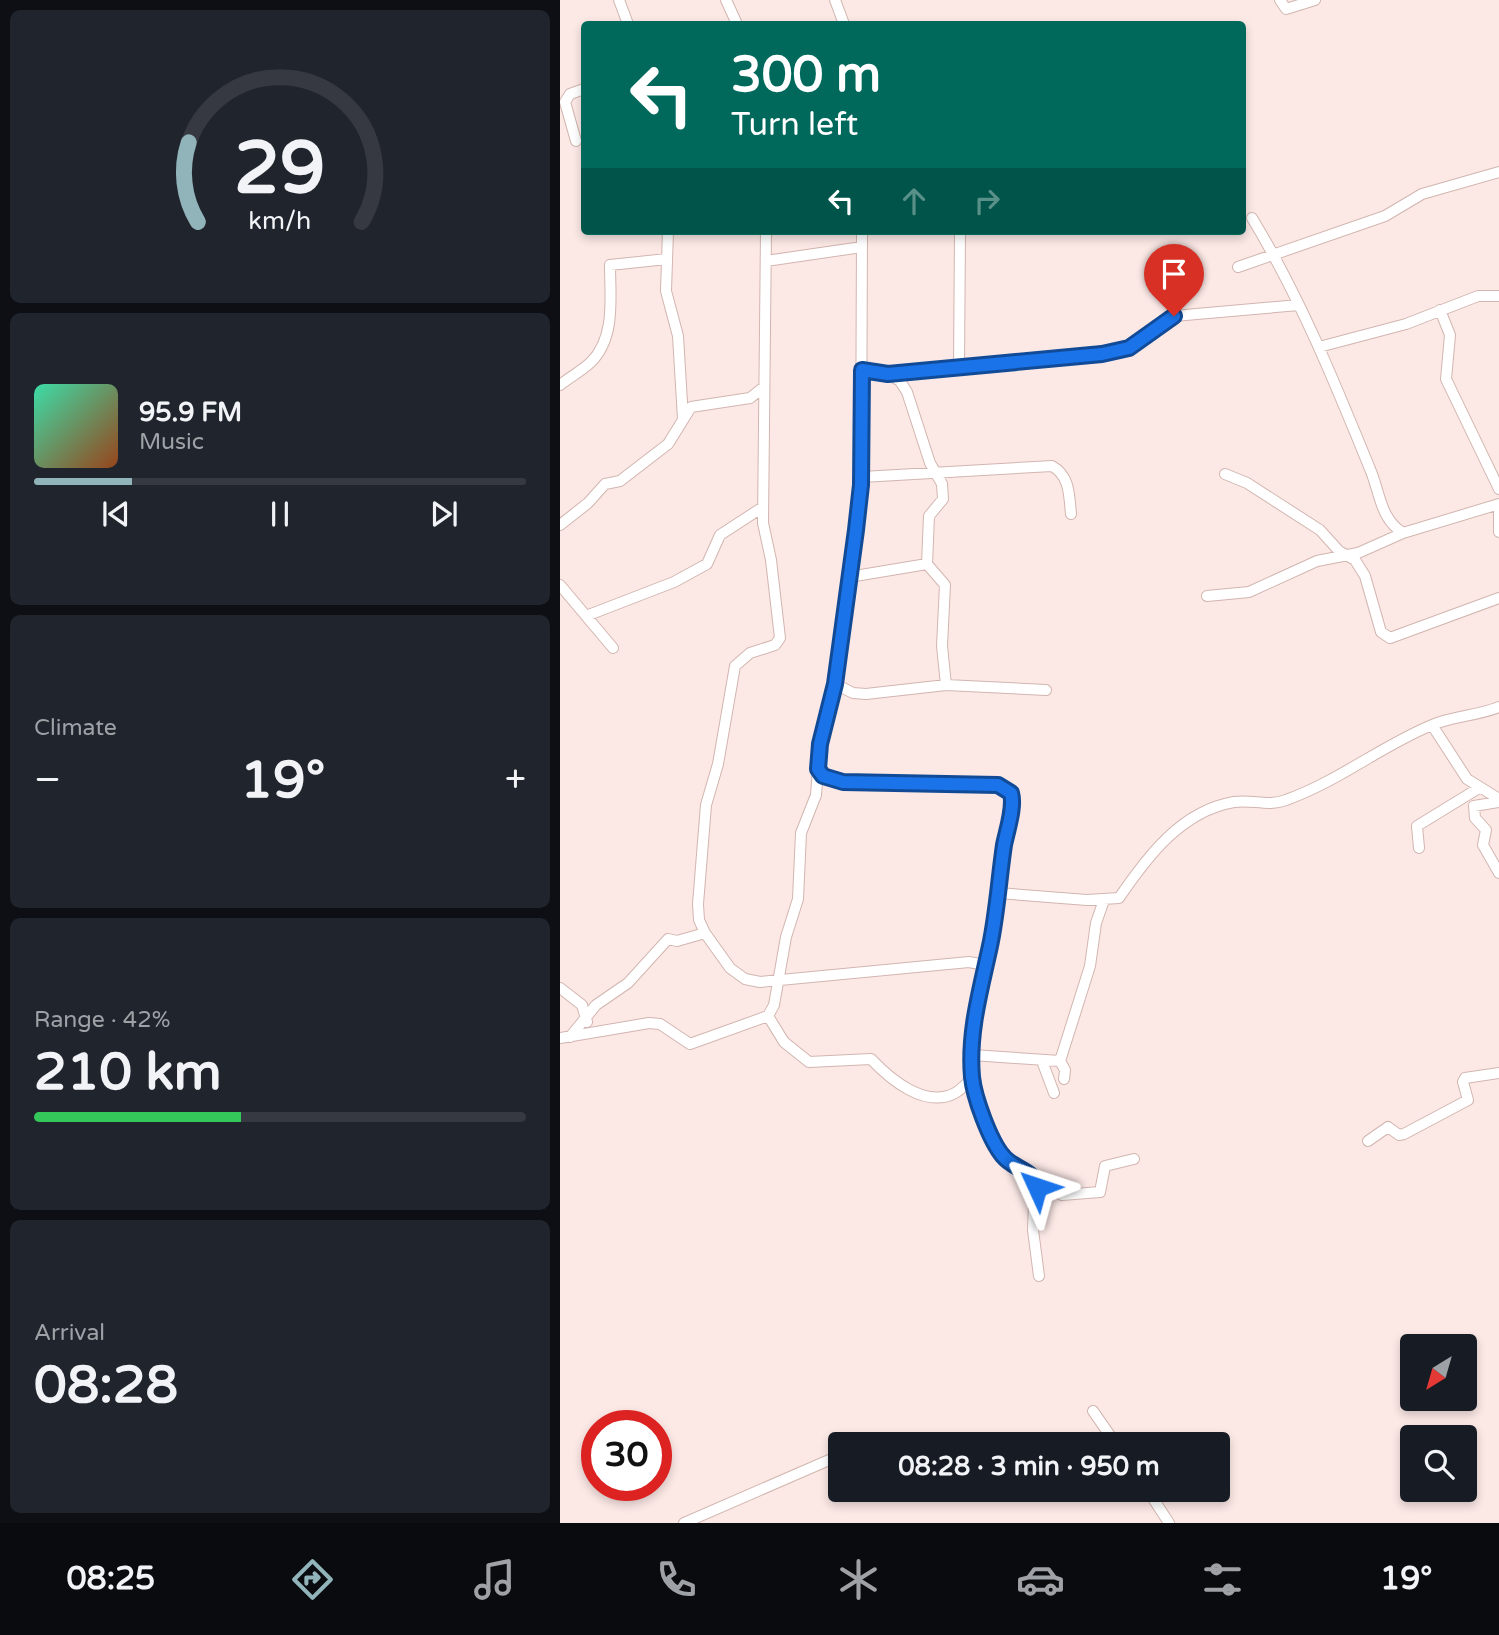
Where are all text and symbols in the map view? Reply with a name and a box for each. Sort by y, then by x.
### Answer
text: 300 m [731,46,881,105]
icon: left [616,49,707,140]
text: Turn left [731,106,858,144]
text: 29 [234,126,326,214]
icon: left [822,182,860,220]
icon: ahead [895,182,933,220]
icon: right [968,182,1006,220]
text: km/h [249,206,311,236]
pin [1144,244,1204,316]
icon: arrive [1155,255,1193,293]
text: 95.9 FM [139,397,242,428]
text: Music [139,428,204,456]
icon: previous [97,495,135,533]
icon: pause [261,495,299,533]
icon: next [425,495,463,533]
text: Climate [34,714,117,742]
text: 19° [240,749,325,812]
text: − [34,757,61,803]
text: + [505,757,526,803]
text: Range · 42% [34,1006,170,1034]
text: 210 km [34,1041,222,1104]
position arrow [1000,1150,1074,1224]
text: Arrival [34,1319,105,1347]
north arrow [1400,1334,1477,1410]
map controls [1400,1334,1477,1502]
text: 08:28 [34,1354,178,1417]
speed limit sign: 30 [581,1410,672,1501]
button: search [1400,1425,1477,1502]
text: 08:28 · 3 min · 950 m [898,1451,1160,1482]
icon: directions [288,1555,337,1604]
icon: music [470,1555,519,1604]
icon: phone [652,1555,701,1604]
icon: climate [834,1555,883,1604]
icon: car [1016,1555,1065,1604]
icon: filters [1198,1555,1247,1604]
text: 08:25 [66,1560,155,1598]
text: 19° [1380,1560,1432,1598]

